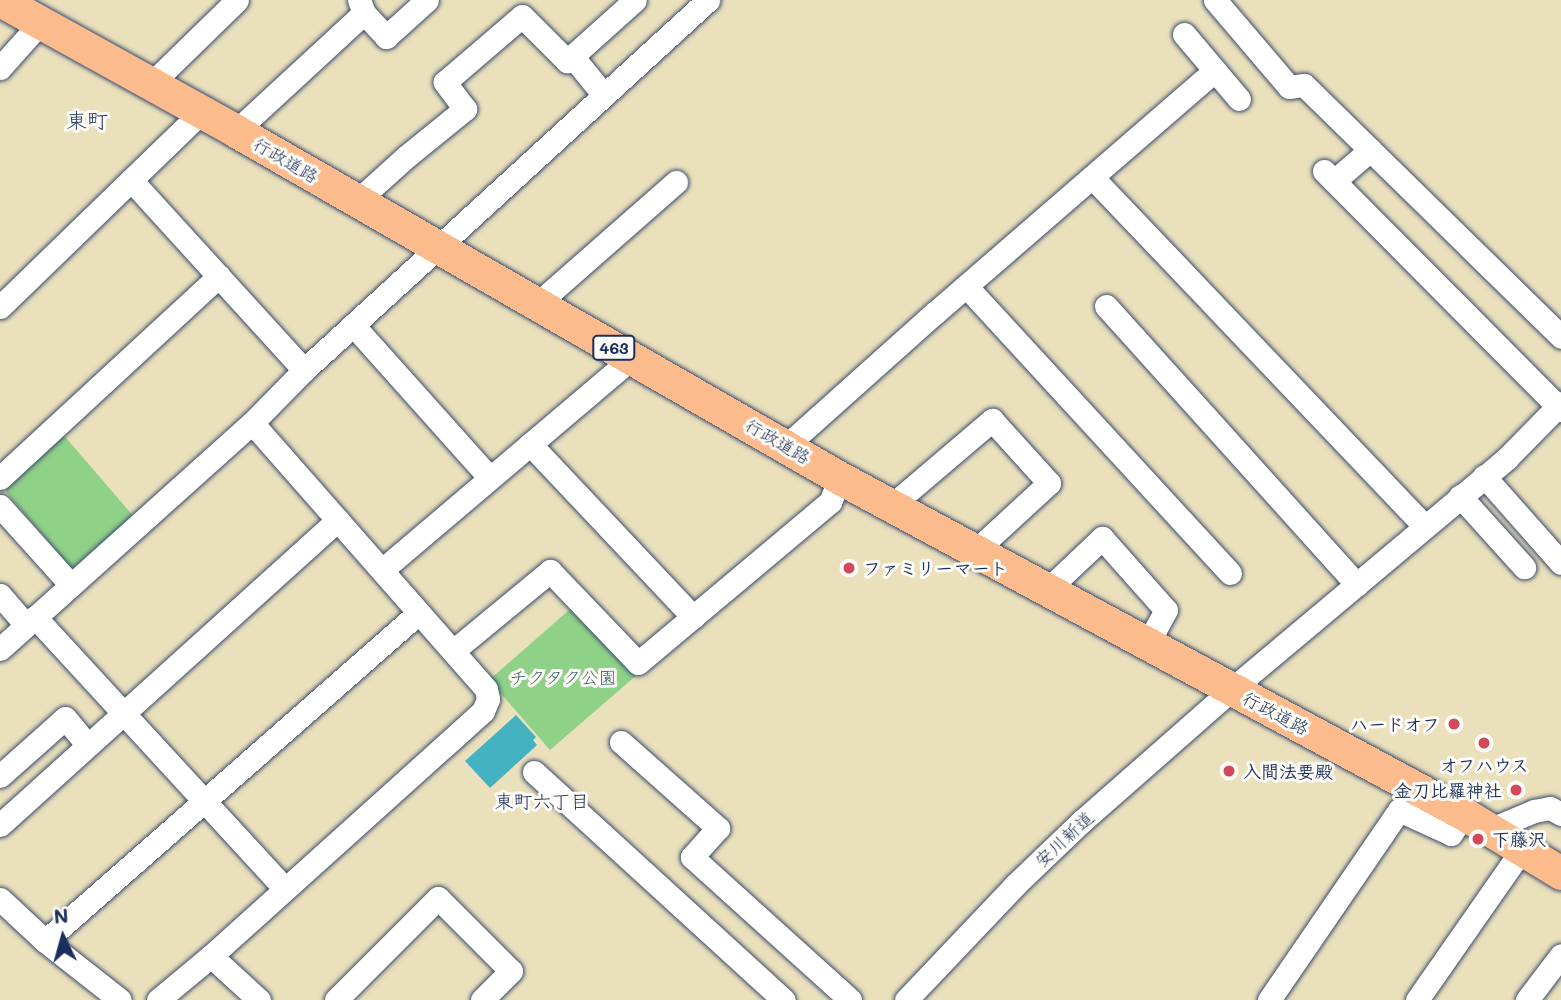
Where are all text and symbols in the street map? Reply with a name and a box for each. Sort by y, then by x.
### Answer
district label: 東町 [66,107,108,133]
street label: 行政道路 [249,133,323,187]
road number: 463 [591,336,637,360]
street label: 行政道路 [741,414,815,468]
place label: ファミリーマート [863,557,1007,579]
marker: ファミリーマート [841,560,857,576]
park label: チクタク公園 [509,666,617,688]
street label: 行政道路 [1239,687,1313,739]
place label: ハードオフ [1350,713,1440,735]
marker: ハードオフ [1446,716,1462,732]
marker: オフハウス [1476,735,1492,751]
place label: オフハウス [1439,754,1529,776]
place label: 入間法要殿 [1243,760,1333,782]
marker: 入間法要殿 [1221,763,1237,779]
place label: 金刀比羅神社 [1394,779,1502,801]
marker: 金刀比羅神社 [1508,782,1524,798]
district label: 東町六丁目 [495,790,589,812]
street label: 安川新道 [1030,807,1098,871]
place label: 下藤沢 [1492,828,1546,850]
marker: 下藤沢 [1470,831,1486,847]
north arrow [28,902,98,972]
text: N [53,903,69,929]

